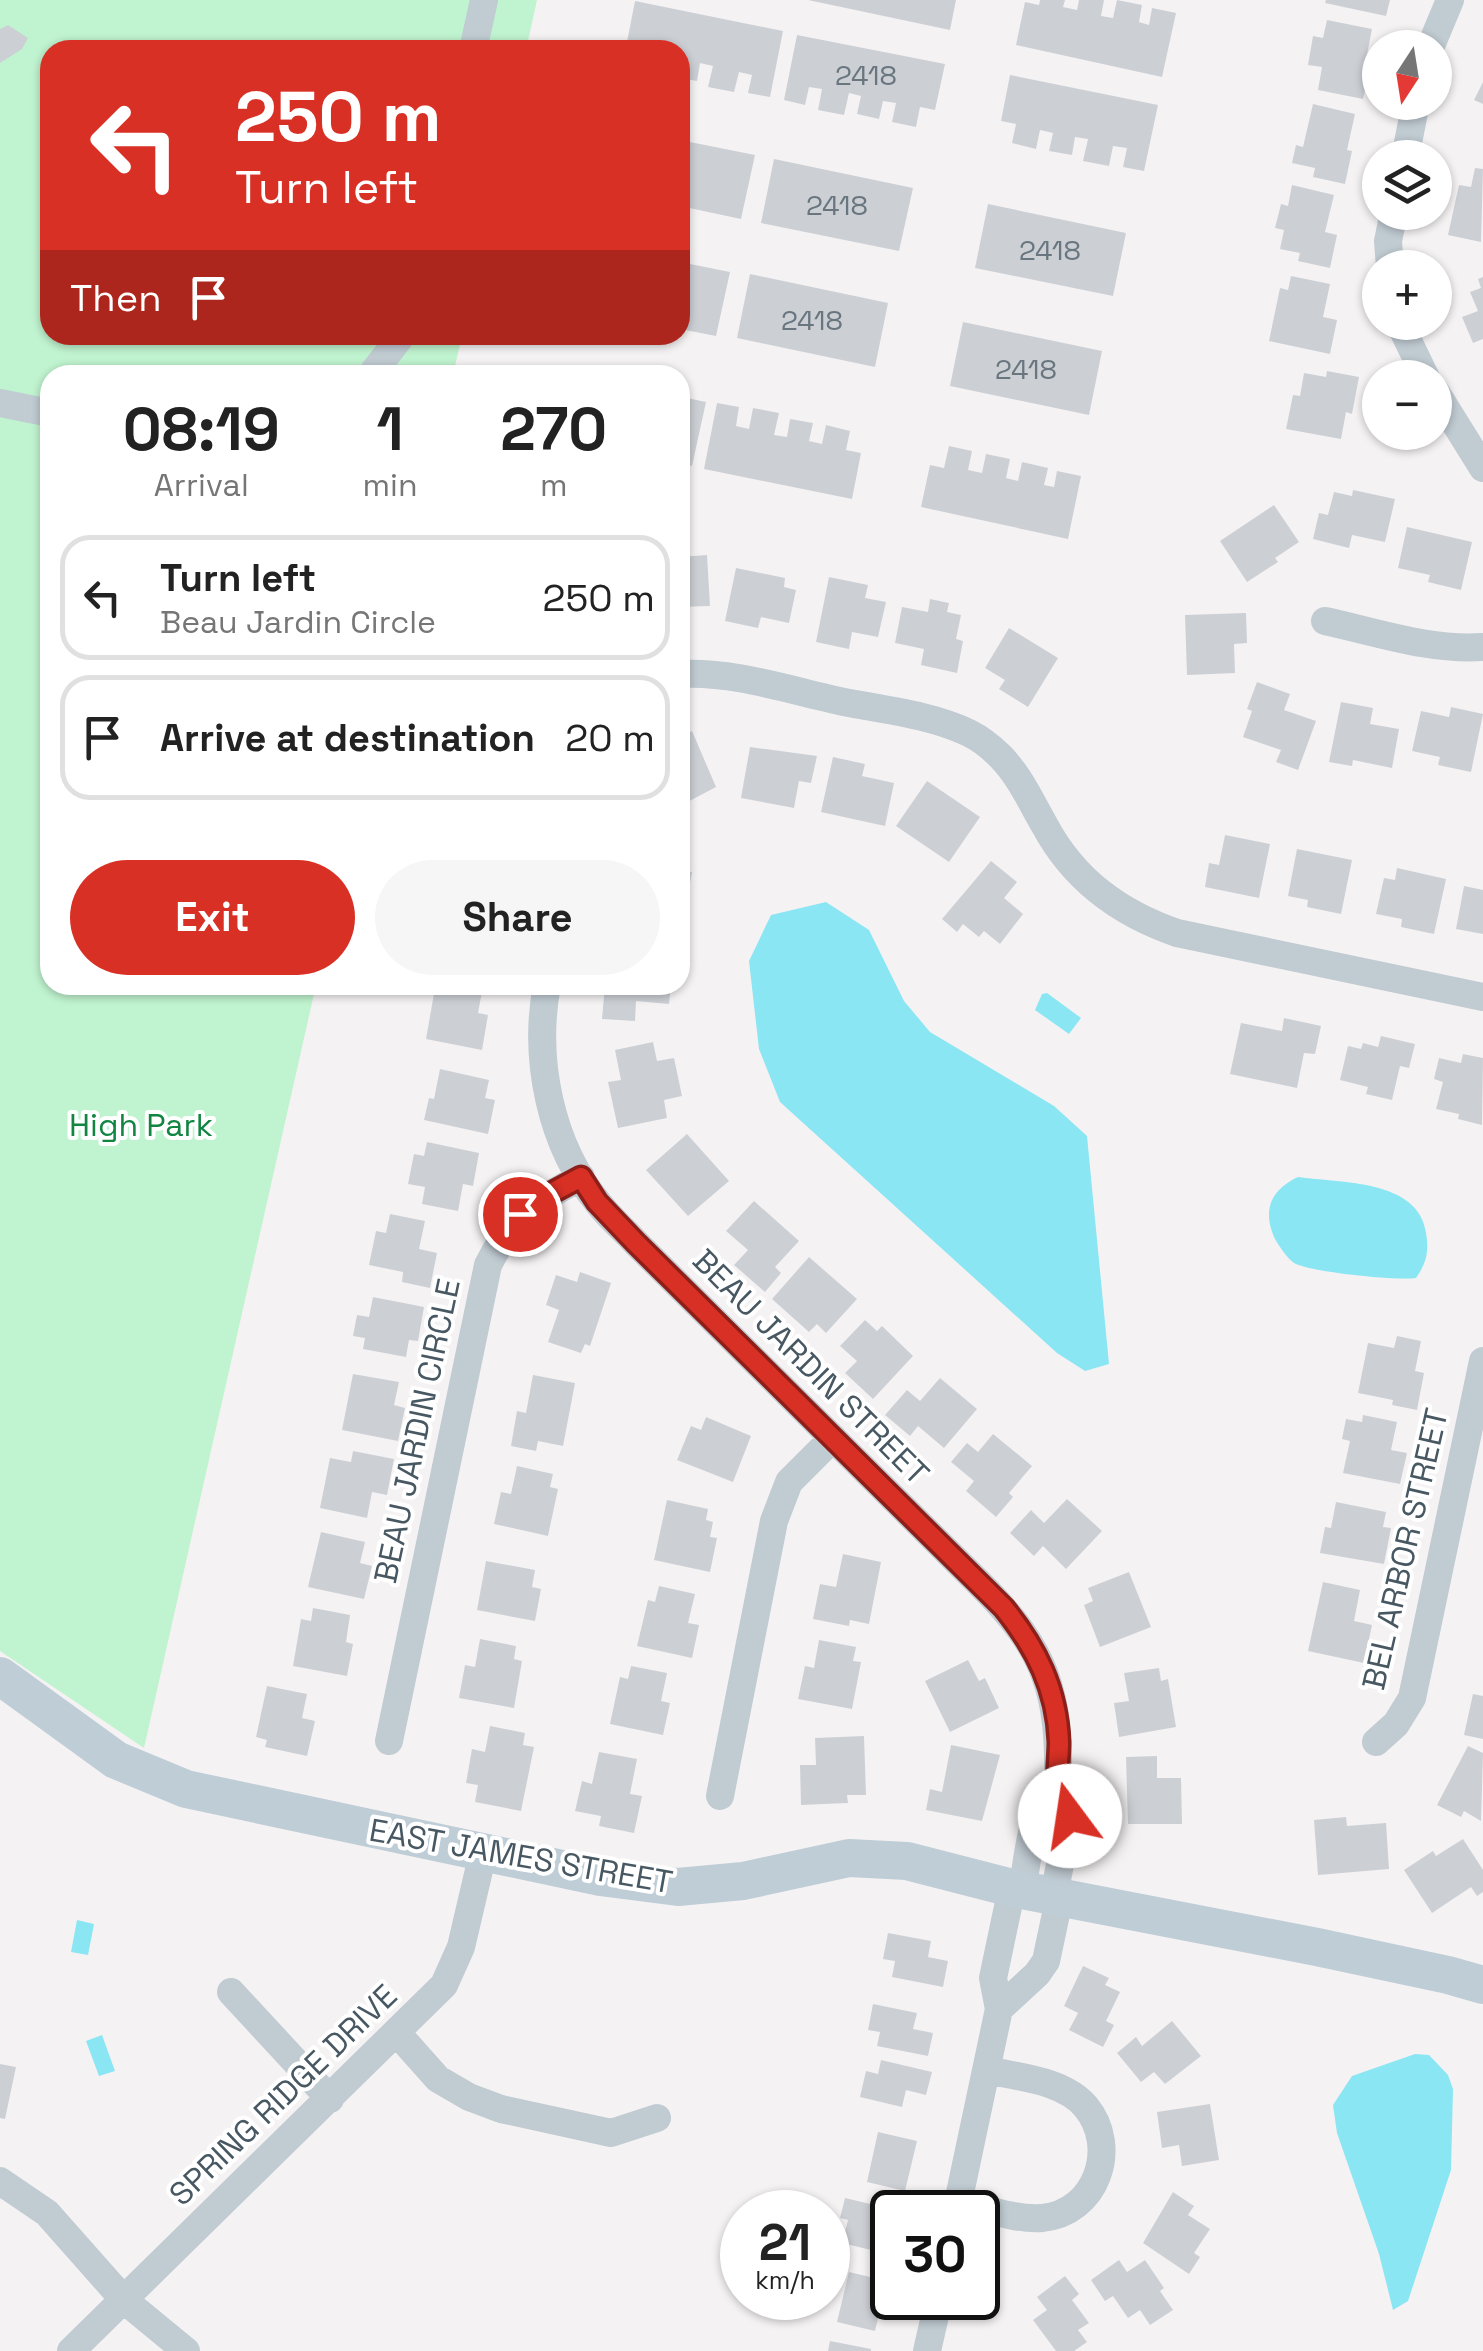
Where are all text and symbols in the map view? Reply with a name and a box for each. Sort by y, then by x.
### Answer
north arrow [1362,30,1452,120]
map controls [1362,30,1452,450]
house number: 2418 [835,57,897,93]
text: 250 m [235,72,442,161]
icon: left [70,80,200,210]
button: layers [1362,140,1452,230]
text: Turn left [235,159,418,216]
house number: 2418 [806,187,868,223]
house number: 2418 [1019,232,1081,268]
button: + [1362,250,1452,340]
icon: arrive [181,270,236,325]
text: Then [70,274,161,322]
house number: 2418 [781,302,843,338]
house number: 2418 [995,351,1057,387]
button: − [1362,360,1452,450]
text: 08:19 [123,391,280,468]
text: 1 [376,391,404,468]
text: 270 [500,391,607,468]
text: Arrival [154,465,249,505]
text: min [363,465,418,505]
text: m [540,465,568,505]
text: Turn left [160,554,316,602]
icon: left [75,570,130,625]
text: 250 m [543,574,655,622]
text: Beau Jardin Circle [160,602,436,642]
icon: arrive [75,710,130,765]
text: Arrive at destination [160,714,535,762]
text: 20 m [565,714,655,762]
button: Exit [70,860,355,975]
button: Share [375,860,660,975]
park label: High Park [69,1105,213,1145]
pin [478,1172,563,1257]
icon: arrive [493,1187,548,1242]
street label: BEAU JARDIN STREET [684,1240,938,1494]
street label: BEAU JARDIN CIRCLE [365,1275,469,1587]
street label: BEL ARBOR STREET [1353,1404,1457,1694]
position arrow [1018,1764,1122,1868]
street label: EAST JAMES STREET [366,1810,676,1902]
street label: SPRING RIDGE DRIVE [161,1976,405,2214]
speed limit sign: 30 [870,2190,1000,2320]
text: 21 [759,2211,811,2275]
text: km/h [755,2264,815,2296]

